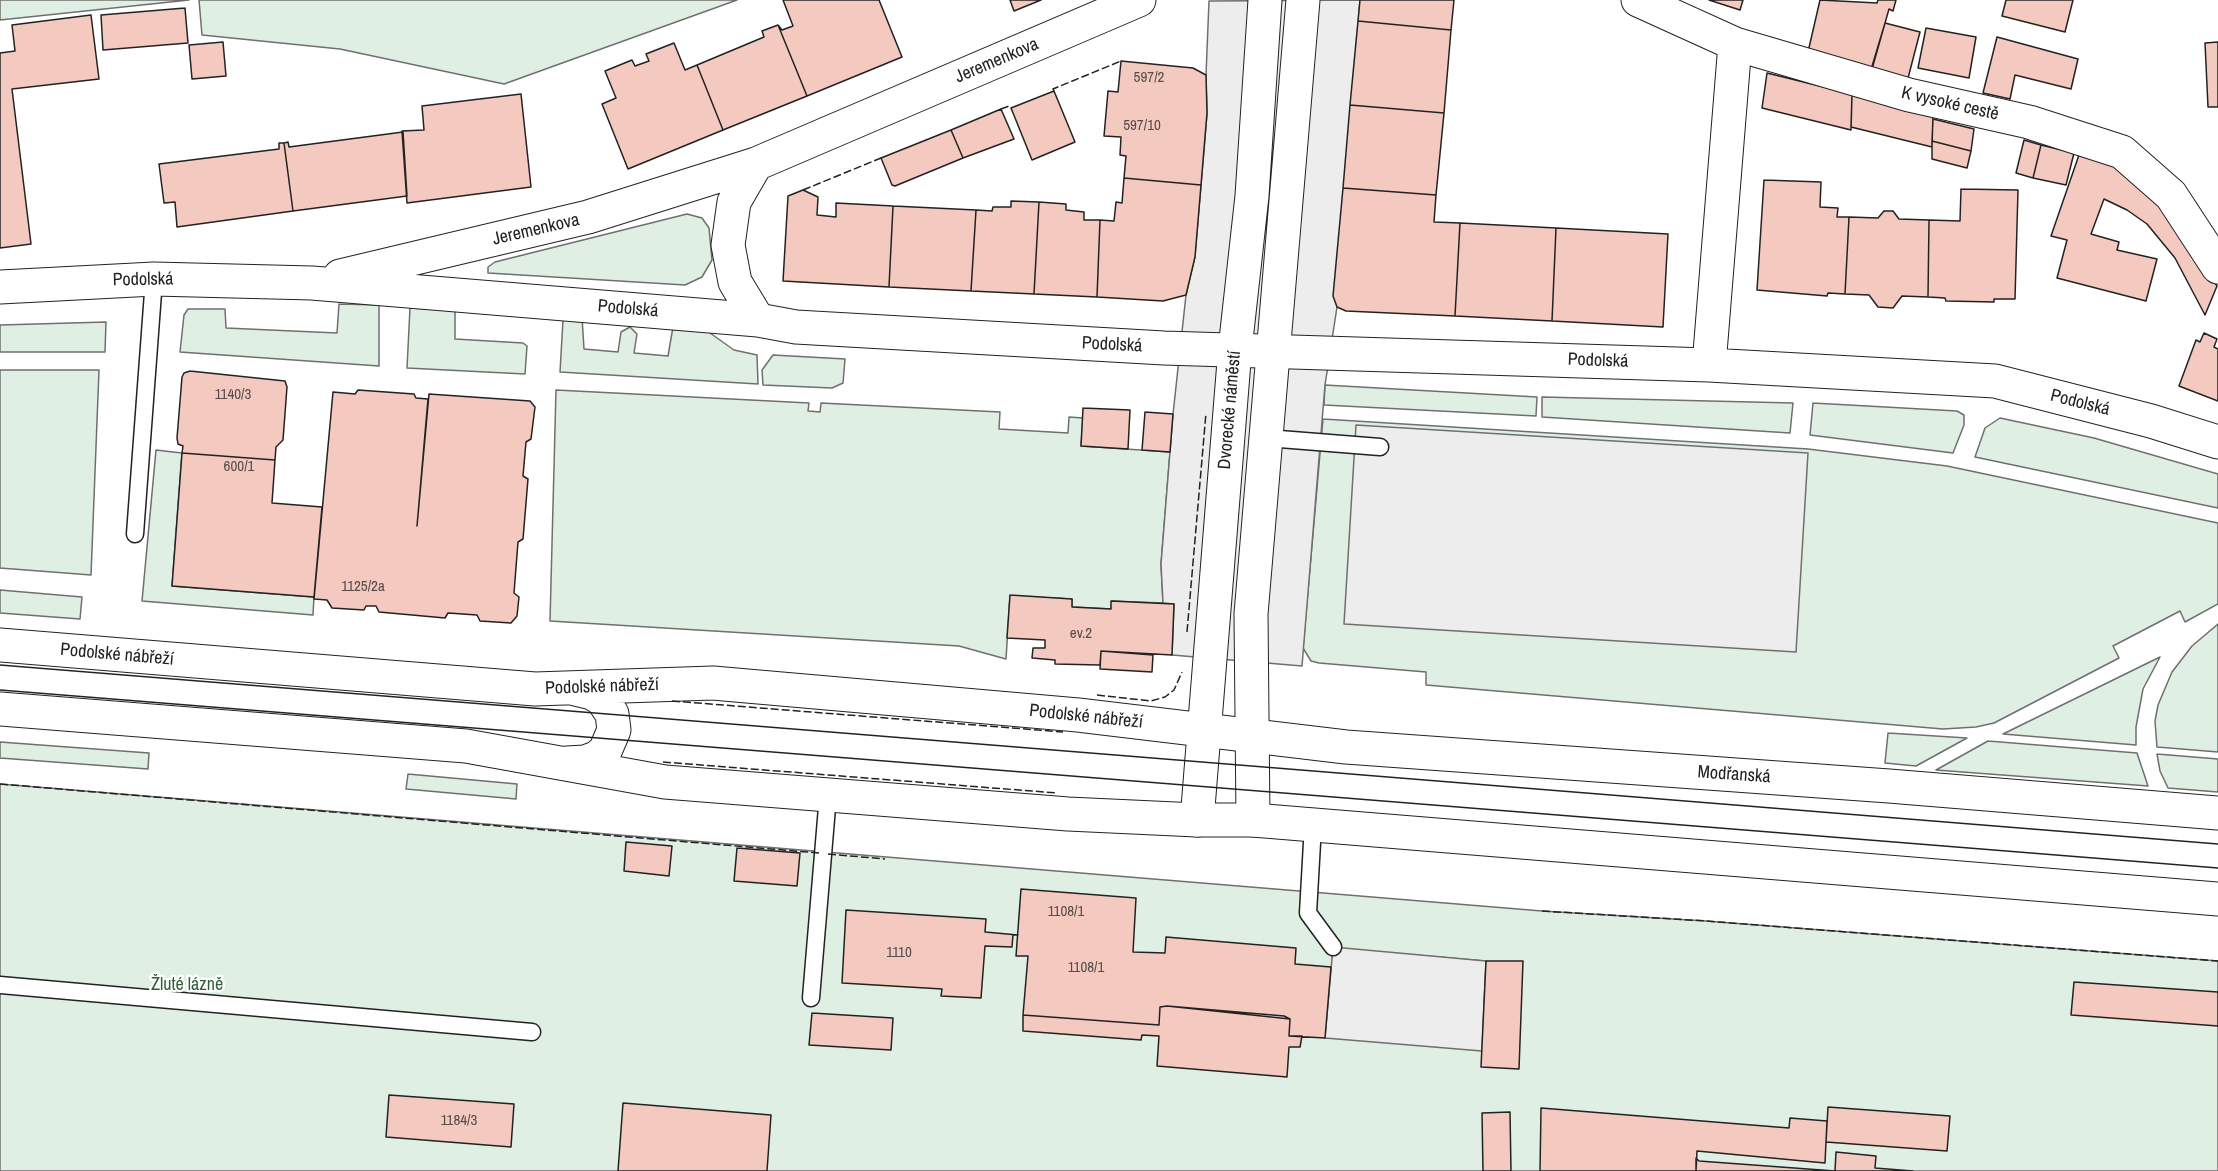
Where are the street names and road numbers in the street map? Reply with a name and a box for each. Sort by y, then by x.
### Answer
street label: Jeremenkova [952,34,1042,88]
street label: K vysoké cestě [1899,82,2001,126]
street label: Jeremenkova [490,210,582,250]
street label: Podolská [112,269,174,291]
street label: Podolská [597,296,659,322]
street label: Podolská [1081,333,1143,357]
street label: Podolská [1567,349,1629,373]
street label: Dvorecké náměstí [1214,350,1246,470]
street label: Podolská [2048,385,2112,421]
street label: Podolské nábřeží [59,639,175,671]
street label: Podolské nábřeží [545,674,659,700]
street label: Podolské nábřeží [1028,700,1144,734]
street label: Modřanská [1697,762,1771,788]

